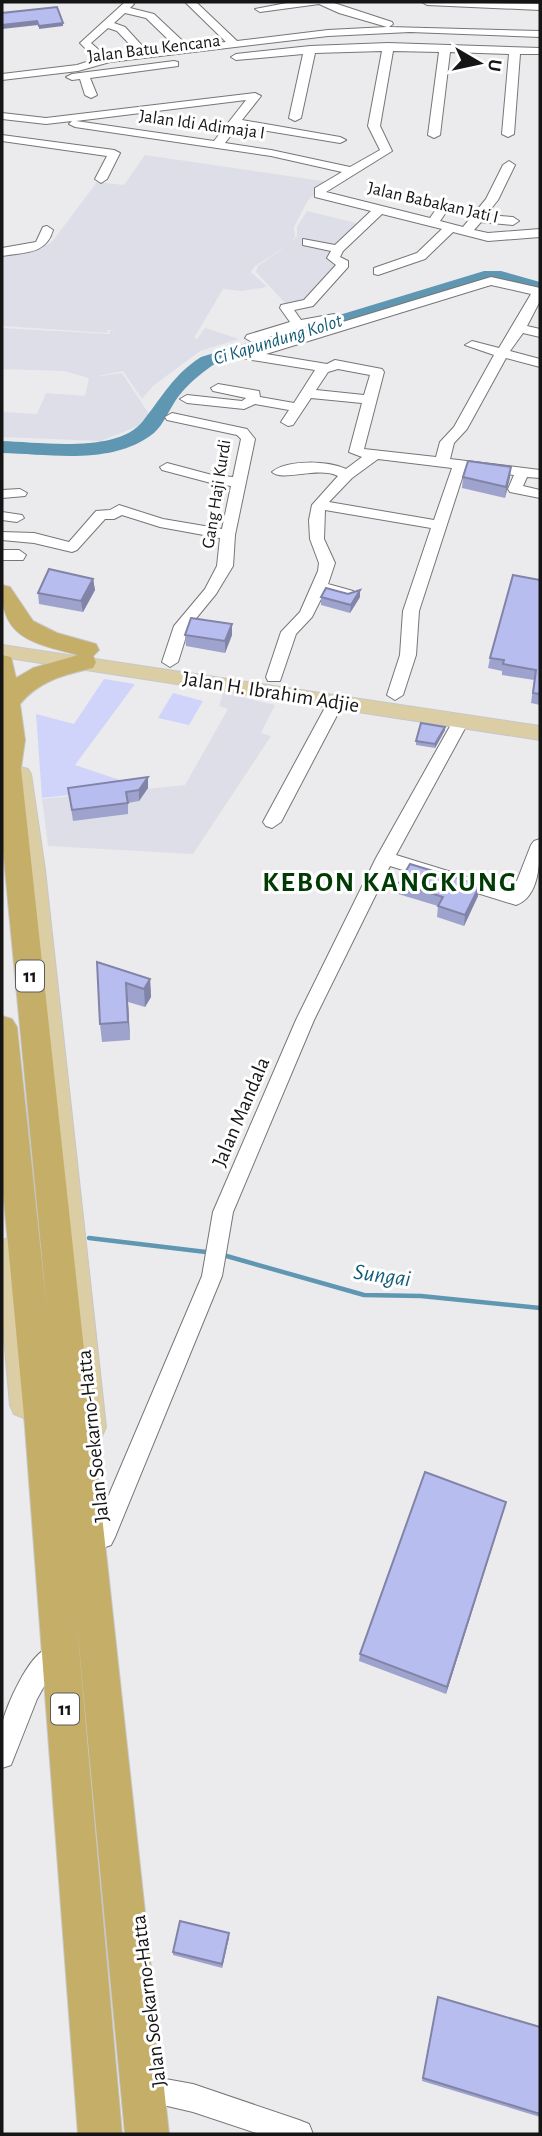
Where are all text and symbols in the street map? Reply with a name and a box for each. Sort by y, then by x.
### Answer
north arrow [444,28,514,98]
street label: Jalan Batu Kencana [87,32,221,66]
text: U [484,58,505,73]
street label: Jalan Idi Adimaja I [138,107,266,143]
street label: Jalan Babakan Jati I [366,179,500,227]
water label: Ci Kapundung Kolot [211,311,345,369]
street label: Gang Haji Kurdi [199,438,235,550]
street label: Jalan H. Ibrahim Adjie [181,668,361,716]
district label: KEBON KANGKUNG [262,869,518,897]
road number: 11 [16,960,44,992]
street label: Jalan Mandala [208,1054,274,1170]
water label: Sungai [352,1261,412,1291]
street label: Jalan Soekarno-Hatta [73,1348,113,1523]
road number: 11 [51,1694,79,1724]
street label: Jalan Soekarno-Hatta [128,1913,170,2088]

